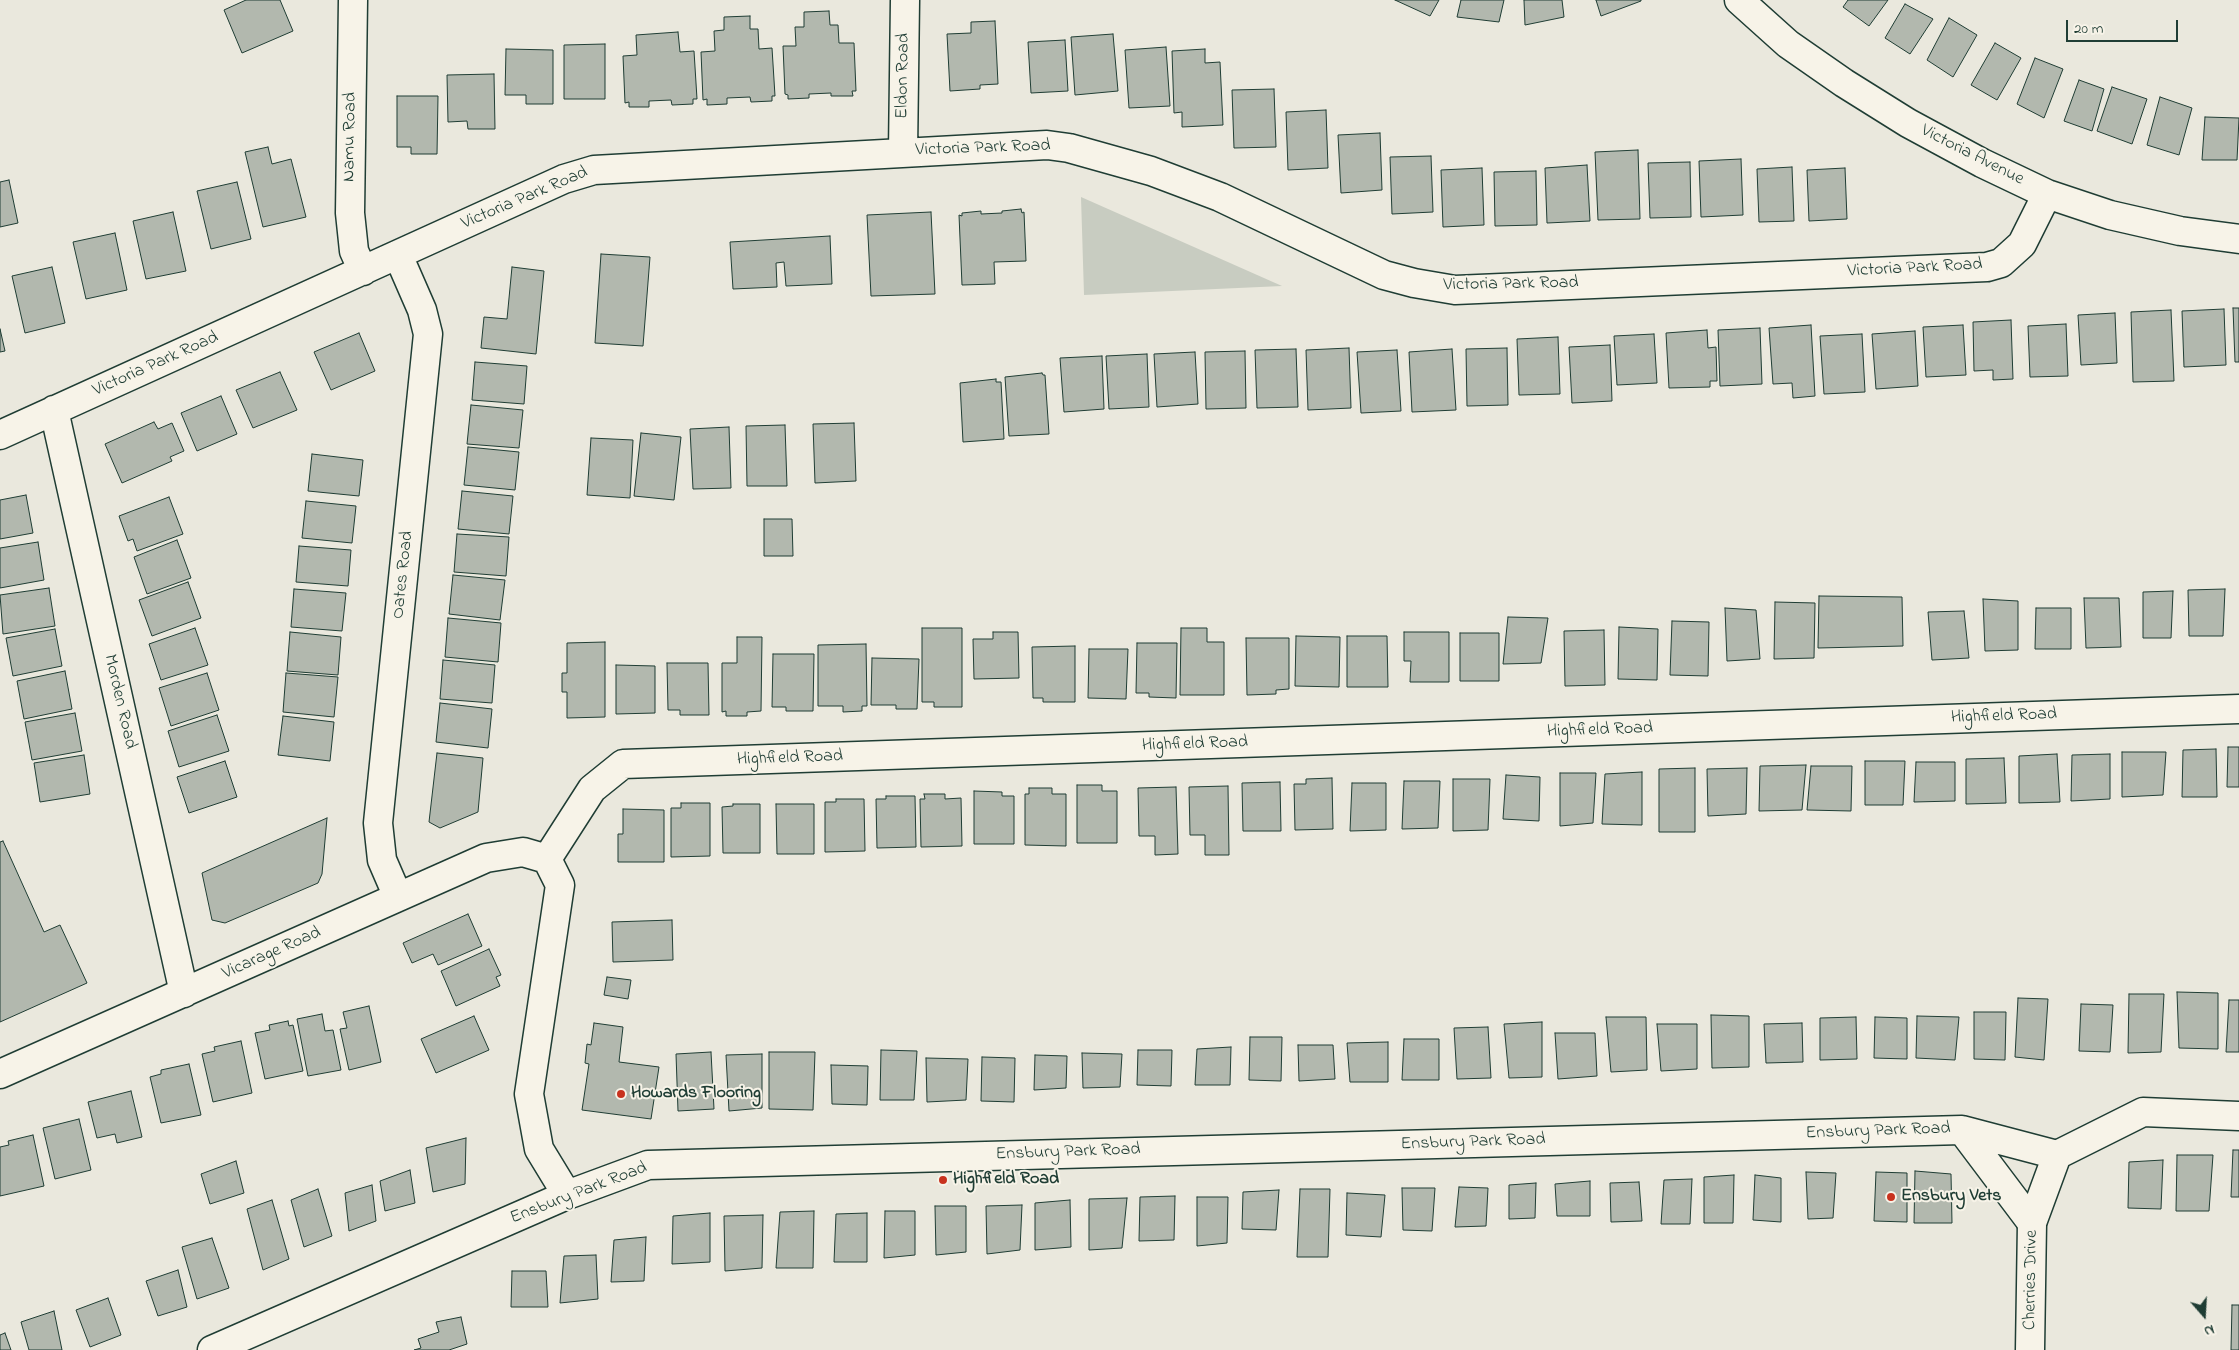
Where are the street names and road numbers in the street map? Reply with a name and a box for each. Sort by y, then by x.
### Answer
street label: Eldon Road [892,33,916,119]
street label: Namu Road [339,92,363,182]
street label: Victoria Avenue [1917,121,2027,191]
street label: Victoria Park Road [915,136,1051,162]
street label: Victoria Park Road [459,163,591,235]
street label: Victoria Park Road [1847,255,1983,283]
street label: Victoria Park Road [1443,273,1579,297]
street label: Victoria Park Road [90,328,222,402]
street label: Oates Road [389,530,419,620]
street label: Morden Road [98,653,140,751]
street label: Highfield Road [1951,704,2057,730]
street label: Highfield Road [1547,718,1653,744]
street label: Highfield Road [1142,732,1248,758]
street label: Highfield Road [737,746,843,772]
street label: Vicarage Road [219,923,325,985]
street label: Ensbury Park Road [1805,1119,1951,1145]
street label: Ensbury Park Road [1400,1130,1546,1156]
street label: Ensbury Park Road [995,1140,1141,1166]
street label: Ensbury Park Road [507,1158,651,1230]
street label: Cherries Drive [2020,1230,2044,1330]

